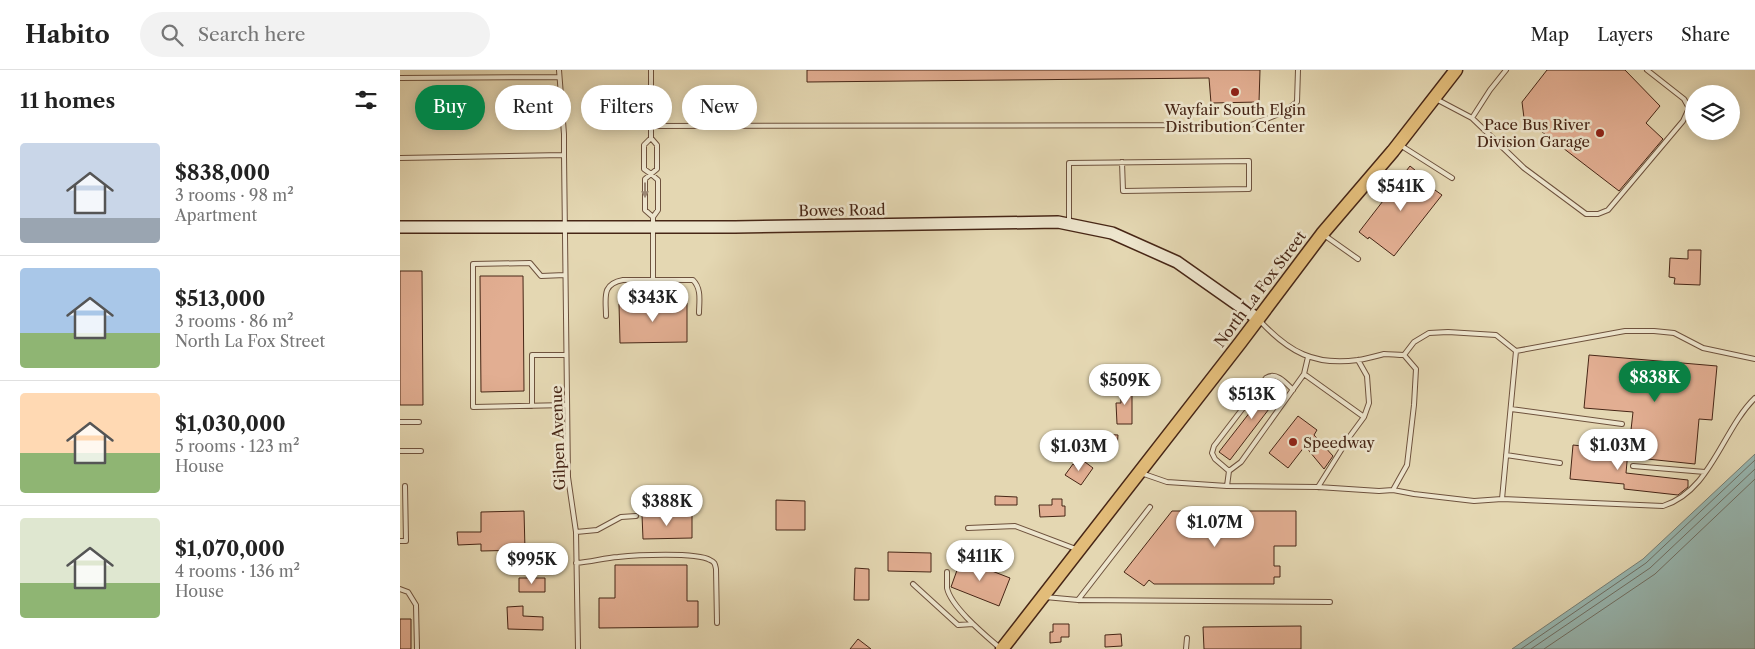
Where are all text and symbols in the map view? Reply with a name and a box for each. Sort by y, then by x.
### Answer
search box [140,12,490,57]
text: Habito [25,20,110,49]
icon: search [158,21,186,49]
text: Search here [198,23,305,46]
text: Map [1531,24,1569,46]
text: Layers [1597,24,1653,46]
text: Share [1681,24,1730,46]
chip: Buy [415,85,485,130]
chip: Rent [495,85,571,130]
chip: Filters [581,85,672,130]
chip: New [682,85,757,130]
map controls [1685,85,1740,140]
button: layers [1685,85,1740,140]
icon: filters [352,86,380,114]
marker: Wayfair South Elgin Distribution Center [1229,86,1241,98]
text: 11 homes [20,88,115,113]
place label: Wayfair South Elgin Distribution Center [1163,100,1306,136]
place label: Pace Bus River Division Garage [1477,115,1591,151]
marker: Pace Bus River Division Garage [1594,127,1606,139]
text: $838,000 [175,160,270,185]
icon: home [60,163,120,223]
pin: $541K [1366,170,1436,212]
text: $541K [1377,176,1425,196]
one-way arrow [641,182,649,198]
text: 3 rooms · 98 m² [175,185,294,205]
street label: Bowes Road [798,200,886,220]
text: Apartment [175,205,257,225]
street label: North La Fox Street [1210,227,1310,351]
pin: $343K [618,280,688,323]
text: $513,000 [175,286,265,311]
text: $343K [628,287,678,307]
icon: home [60,288,120,348]
text: 3 rooms · 86 m² [175,311,294,331]
text: North La Fox Street [175,331,325,351]
pin: $838K [1620,360,1690,403]
pin: $509K [1090,364,1160,406]
text: $838K [1630,367,1680,387]
text: $509K [1100,370,1150,390]
pin: $513K [1217,378,1287,420]
text: $513K [1229,384,1275,404]
street label: Gilpen Avenue [547,385,569,491]
text: $1,030,000 [175,411,286,436]
icon: home [60,413,120,473]
pin: $1.03M [1577,428,1659,471]
pin: $1.03M [1038,430,1120,472]
place label: Speedway [1303,433,1375,452]
text: $1.03M [1590,435,1646,455]
text: 5 rooms · 123 m² [175,436,299,456]
text: $1.03M [1051,436,1107,456]
marker: Speedway [1287,436,1299,448]
text: House [175,456,224,476]
pin: $388K [632,484,702,527]
text: $388K [642,491,692,511]
pin: $1.07M [1174,506,1256,548]
text: $1.07M [1187,512,1243,532]
text: $1,070,000 [175,536,285,561]
icon: home [60,538,120,598]
pin: $411K [945,540,1015,582]
pin: $995K [497,542,567,585]
text: $411K [957,546,1003,566]
text: $995K [507,549,557,569]
text: 4 rooms · 136 m² [175,561,300,581]
text: House [175,581,224,601]

